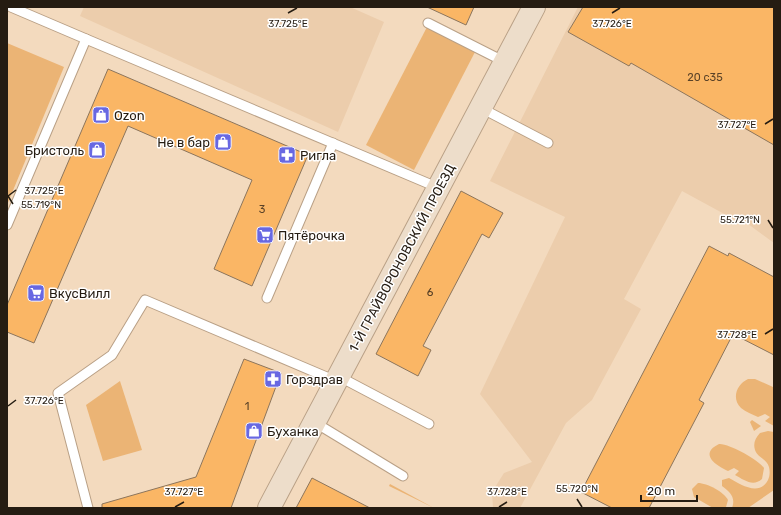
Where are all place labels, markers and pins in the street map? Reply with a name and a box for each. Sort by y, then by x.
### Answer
shop icon: Ozon [91,105,111,125]
place label: Ozon [114,108,145,123]
shop icon: Не в бар [213,132,233,152]
place label: Не в бар [157,135,210,150]
shop icon: Бристоль [87,140,107,160]
place label: Бристоль [25,143,84,158]
pharmacy icon: Ригла [277,145,297,165]
place label: Ригла [300,148,336,163]
supermarket icon: Пятёрочка [255,225,275,245]
place label: Пятёрочка [278,228,345,243]
supermarket icon: ВкусВилл [26,283,46,303]
place label: ВкусВилл [49,286,110,301]
pharmacy icon: Горздрав [263,369,283,389]
place label: Горздрав [286,372,343,387]
shop icon: Буханка [244,421,264,441]
place label: Буханка [267,424,319,439]

